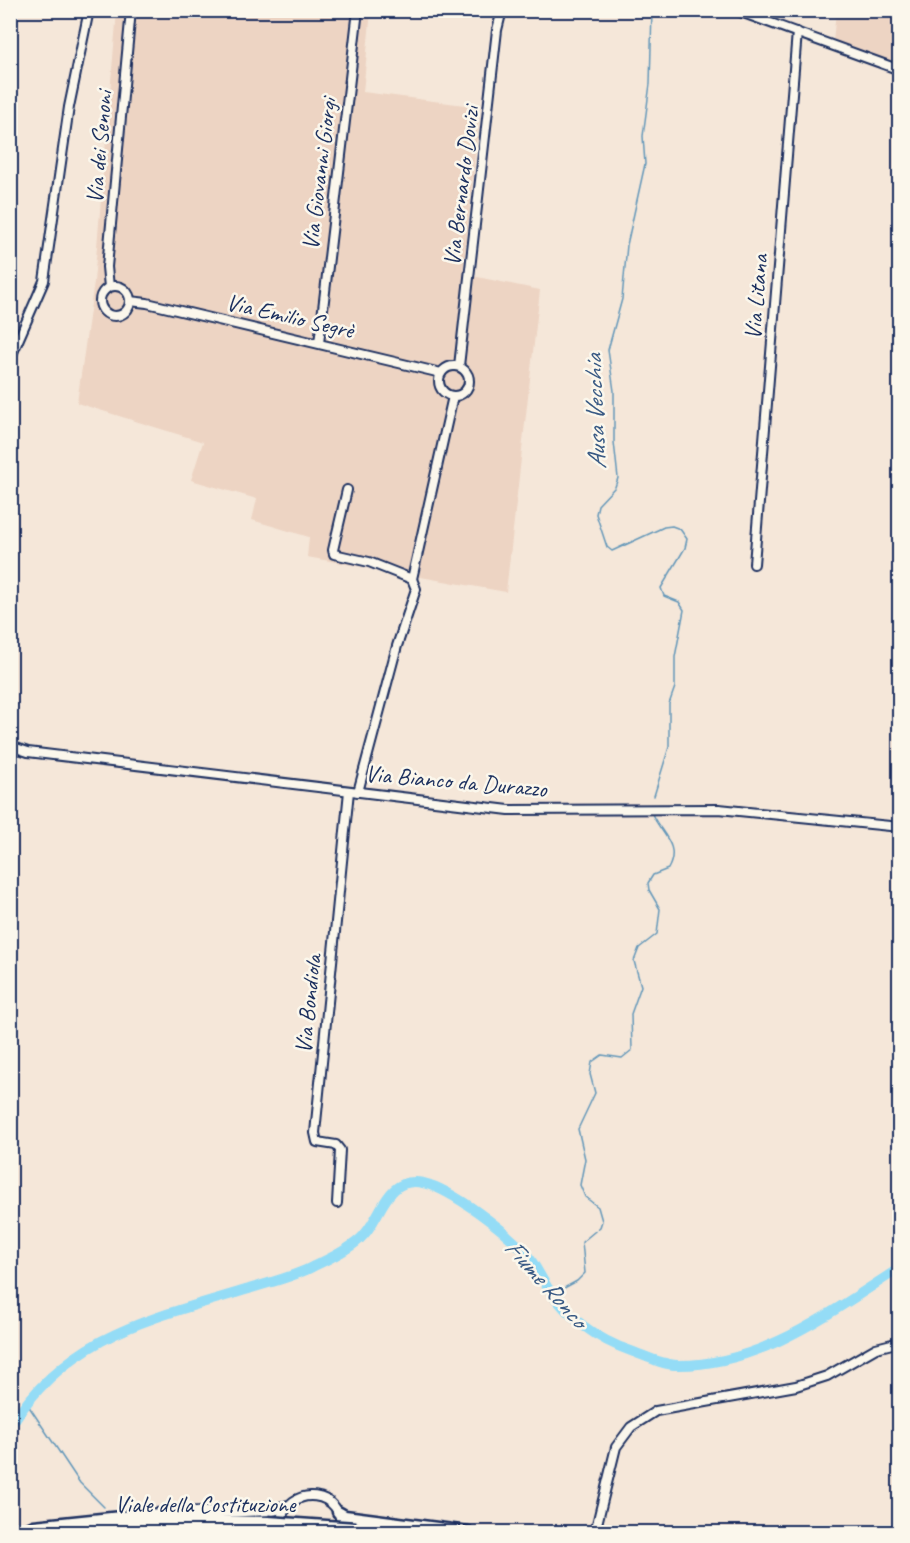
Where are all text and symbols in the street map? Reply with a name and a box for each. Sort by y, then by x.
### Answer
street label: Via dei Senoni [79,87,119,205]
street label: Via Giovanni Giorgi [295,93,344,252]
street label: Via Bernardo Dovizi [436,102,486,268]
street label: Via Litana [737,252,775,341]
street label: Via Emilio Segrè [224,287,359,346]
water label: Ausa Vecchia [576,352,613,470]
street label: Via Bianco da Durazzo [364,758,550,804]
street label: Via Bondiola [288,951,328,1055]
water label: Fiume Ronco [497,1232,598,1338]
street label: Viale della Costituzione [115,1489,298,1519]

